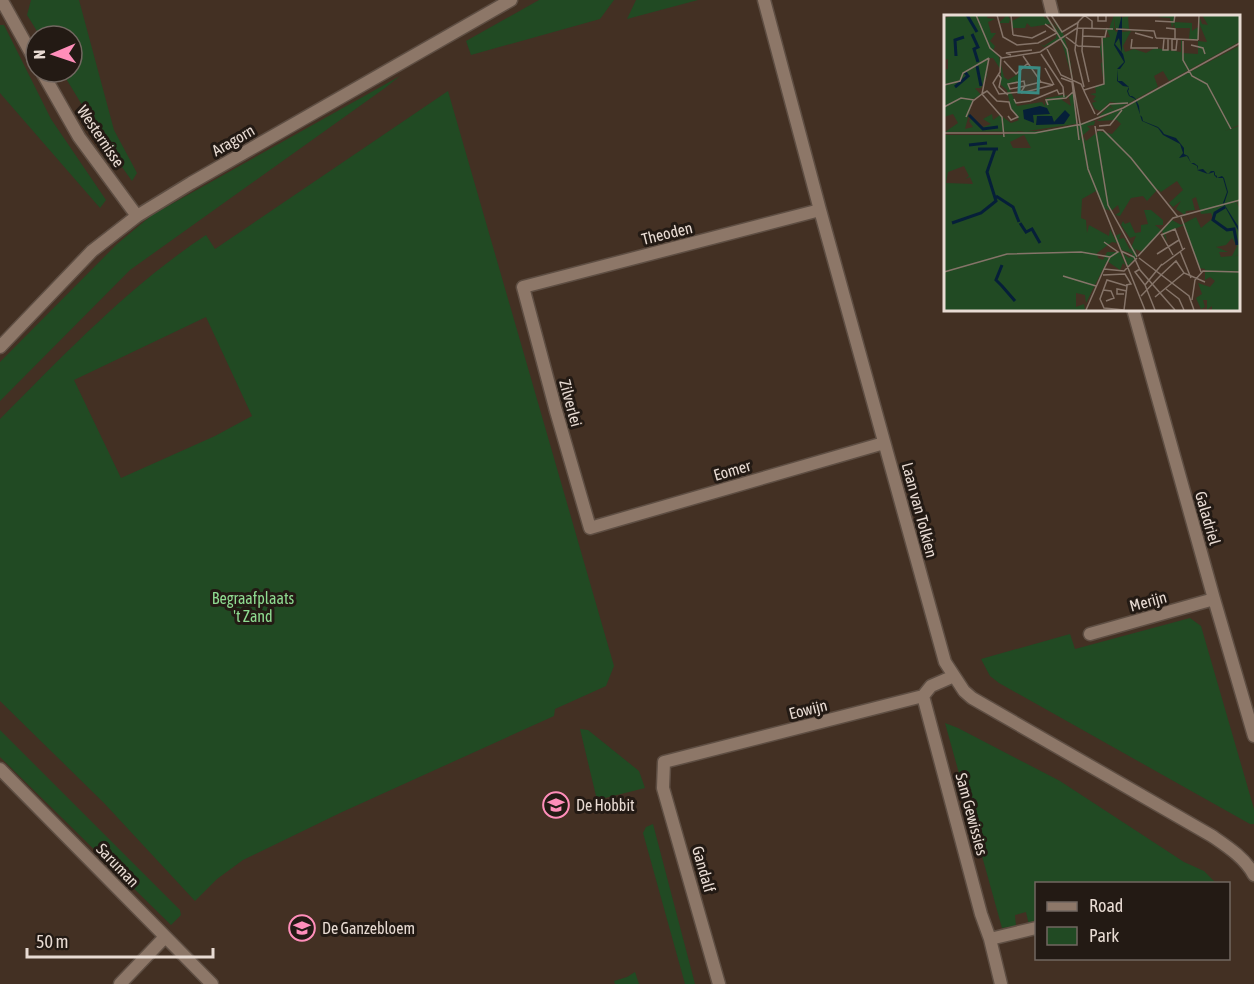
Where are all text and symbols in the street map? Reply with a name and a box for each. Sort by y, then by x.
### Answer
inset map [944,15,1239,310]
north arrow [24,24,84,84]
text: N [30,49,48,60]
street label: Westernisse [74,102,128,170]
street label: Aragorn [208,121,258,160]
street label: Theoden [640,218,694,248]
street label: Zilverlei [556,377,586,429]
street label: Eomer [711,456,753,484]
street label: Laan van Tolkien [899,460,941,560]
street label: Galadriel [1192,489,1224,548]
street label: Merijn [1127,587,1169,616]
park label: Begraafplaats 't Zand [212,589,295,625]
street label: Eowijn [787,696,829,723]
street label: Sam Gewissies [952,771,992,858]
school or university icon: De Hobbit [541,790,571,820]
place label: De Hobbit [576,796,635,814]
street label: Saruman [93,840,143,890]
street label: Gandalf [689,844,719,895]
legend [1035,882,1230,960]
text: Road [1089,895,1123,916]
school or university icon: De Ganzebloem [287,913,317,943]
place label: De Ganzebloem [322,919,415,937]
scale bar [27,921,213,959]
text: Park [1089,925,1119,946]
text: 50 m [36,931,68,952]

